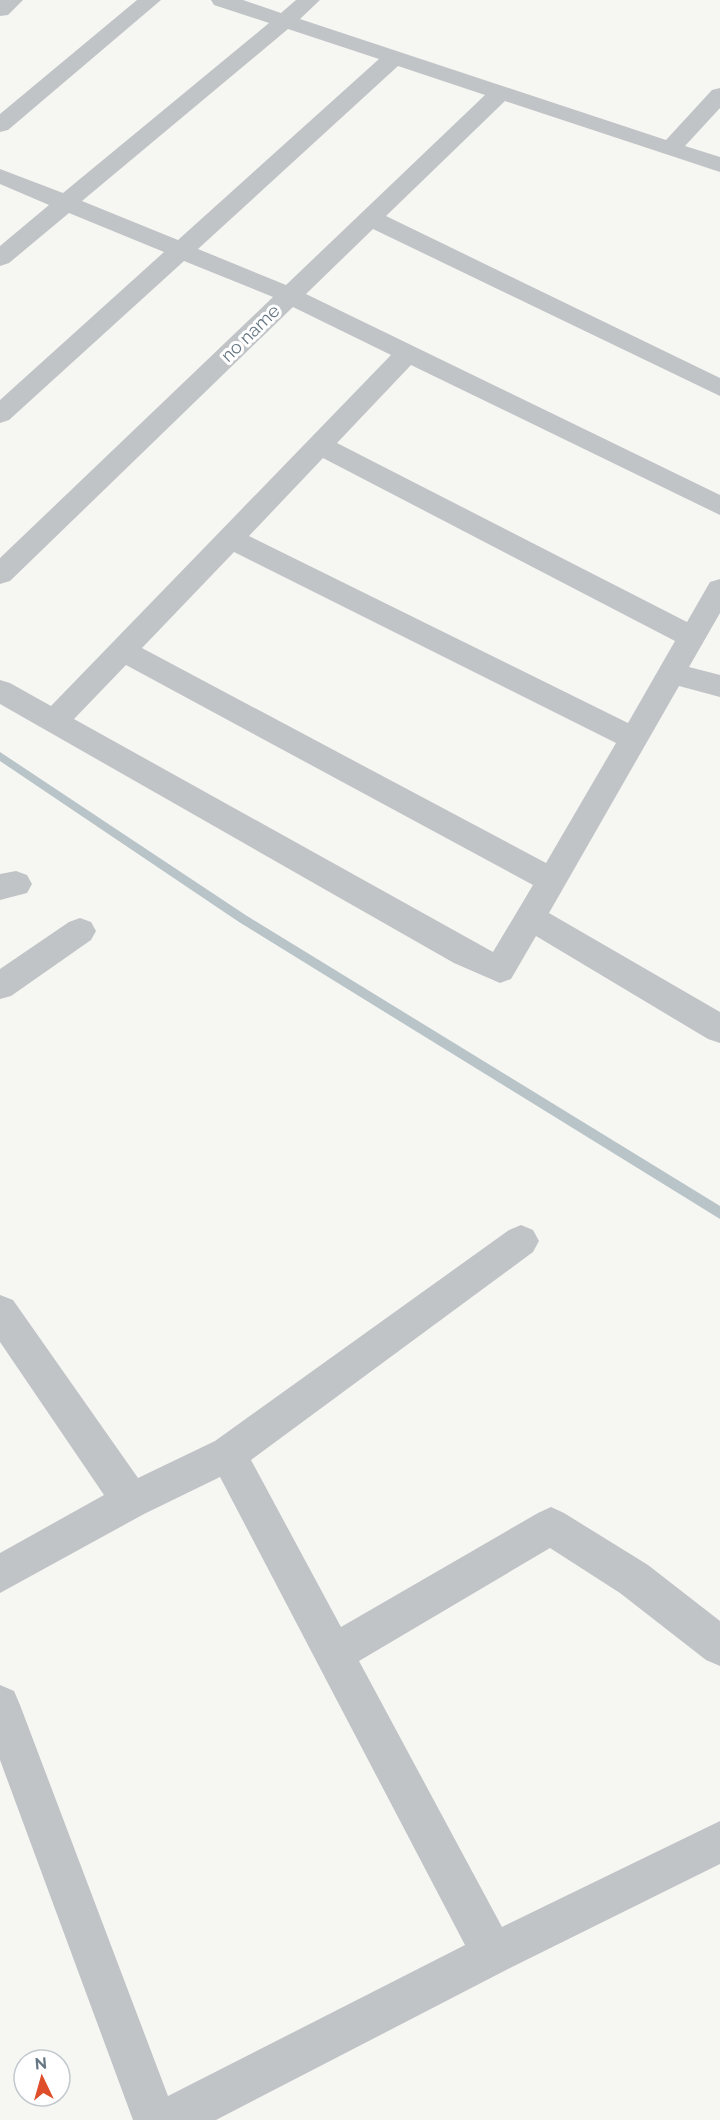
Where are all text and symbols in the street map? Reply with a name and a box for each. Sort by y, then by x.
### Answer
street label: no name [216,300,284,366]
north arrow [12,2048,72,2108]
text: N [34,2054,48,2074]

